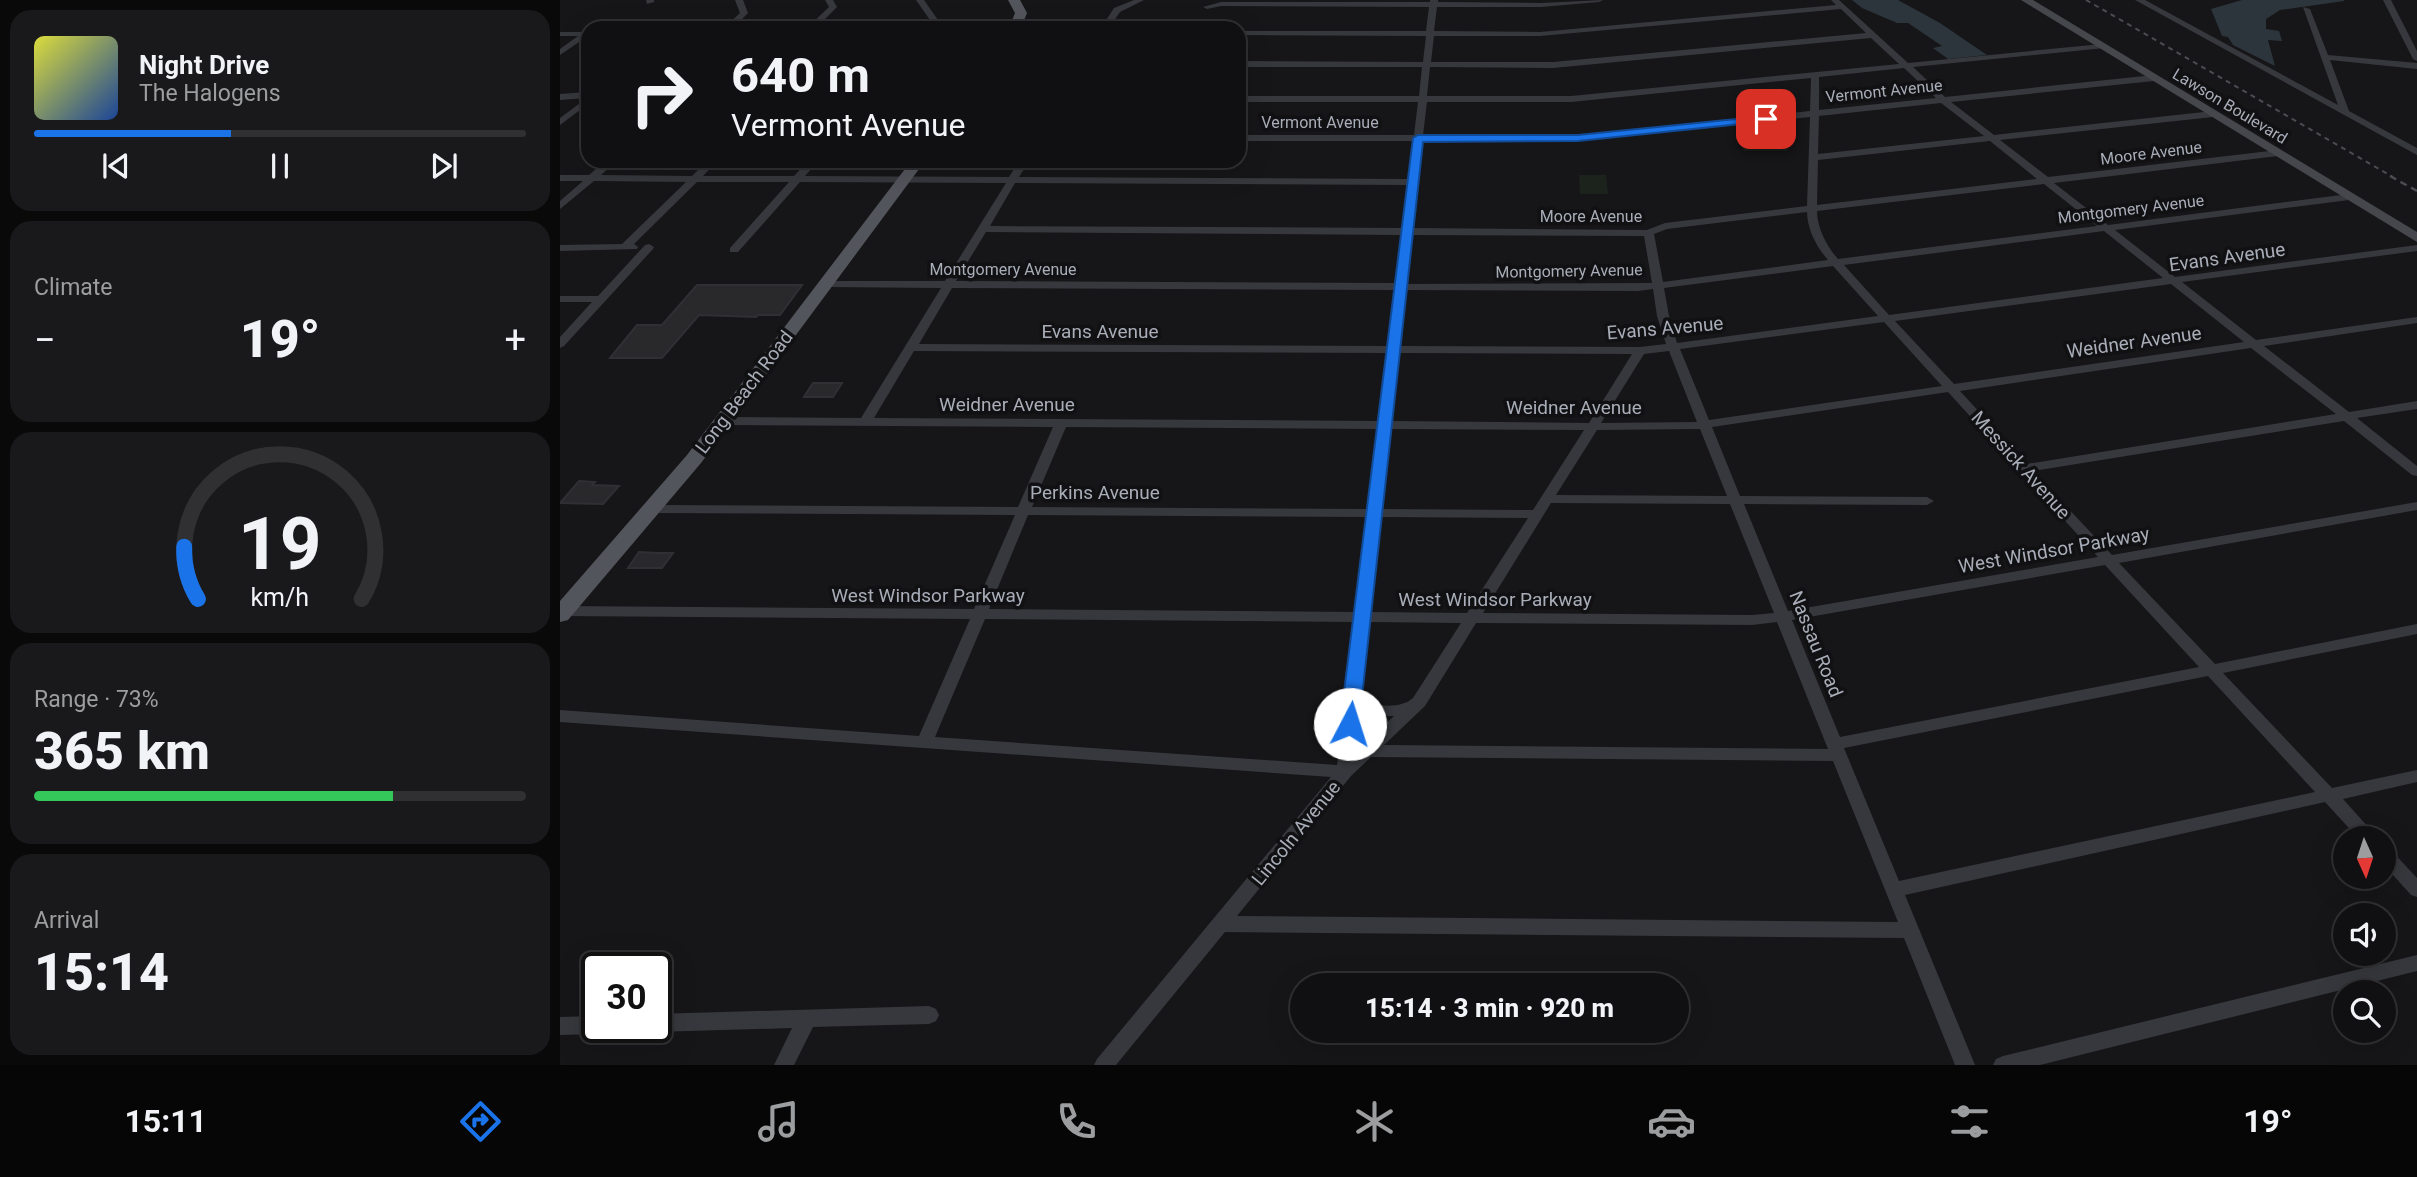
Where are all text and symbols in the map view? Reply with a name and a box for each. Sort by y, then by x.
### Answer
text: 640 m [731,47,870,104]
icon: right [616,49,707,140]
text: Night Drive [139,50,269,80]
street label: Lawson Boulevard [2169,64,2291,148]
street label: Vermont Avenue [1825,75,1943,107]
text: The Halogens [139,80,281,107]
pin [1736,89,1796,149]
icon: arrive [1747,100,1785,138]
text: Vermont Avenue [731,106,966,144]
street label: Vermont Avenue [1261,113,1379,132]
street label: Moore Avenue [2099,137,2203,169]
icon: previous [97,147,135,185]
icon: pause [261,147,299,185]
icon: next [425,147,463,185]
street label: Montgomery Avenue [2057,191,2205,227]
street label: Moore Avenue [1540,207,1642,226]
street label: Evans Avenue [2167,237,2287,277]
street label: Montgomery Avenue [929,260,1077,279]
street label: Montgomery Avenue [1495,260,1643,282]
text: Climate [34,274,113,301]
text: 19° [240,309,320,370]
street label: Evans Avenue [1606,311,1724,345]
text: − [34,318,56,362]
text: + [504,318,526,362]
street label: Evans Avenue [1041,320,1159,343]
street label: Weidner Avenue [2065,321,2203,363]
street label: Long Beach Road [690,326,798,458]
street label: Weidner Avenue [939,393,1075,416]
street label: Weidner Avenue [1506,396,1642,419]
street label: Messick Avenue [1967,406,2075,524]
street label: Perkins Avenue [1030,481,1160,504]
text: 19 [238,501,322,587]
street label: West Windsor Parkway [1957,522,2151,578]
text: km/h [251,582,309,611]
street label: West Windsor Parkway [831,584,1025,607]
street label: Nassau Road [1784,587,1848,701]
street label: West Windsor Parkway [1398,588,1592,611]
text: Range · 73% [34,686,159,713]
position arrow [1313,687,1387,761]
text: 365 km [34,721,210,782]
street label: Lincoln Avenue [1247,776,1345,890]
north arrow [2333,826,2396,889]
map controls [2333,826,2396,1043]
button: sound [2333,903,2396,966]
text: Arrival [34,907,99,934]
text: 15:14 [34,942,169,1003]
speed limit sign: 30 [581,952,672,1043]
button: search [2333,980,2396,1043]
text: 15:14 · 3 min · 920 m [1365,993,1614,1023]
icon: directions [456,1097,505,1146]
icon: music [754,1097,803,1146]
icon: phone [1052,1097,1101,1146]
icon: climate [1350,1097,1399,1146]
icon: car [1647,1097,1696,1146]
icon: filters [1945,1097,1994,1146]
text: 15:11 [124,1102,207,1140]
text: 19° [2243,1102,2292,1140]

